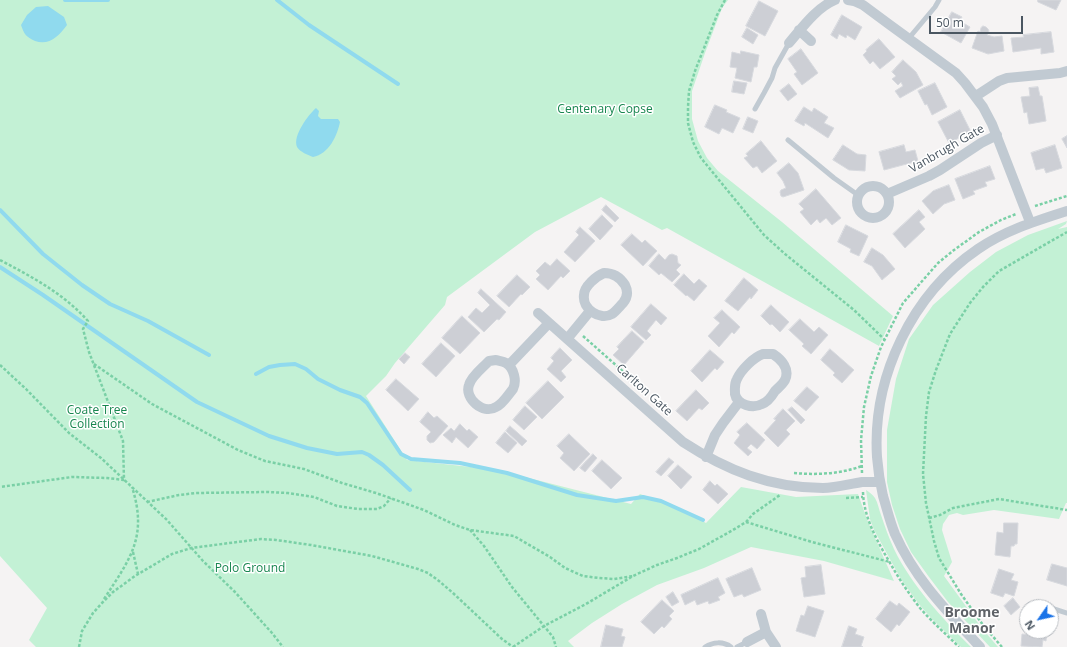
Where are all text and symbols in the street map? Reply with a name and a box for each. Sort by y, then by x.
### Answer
scale bar [931,8,1025,34]
text: 50 m [936,14,964,31]
park label: Centenary Copse [557,103,653,117]
street label: Vanbrugh Gate [907,122,987,176]
street label: Carlton Gate [613,361,675,419]
park label: Coate Tree Collection [67,404,127,432]
park label: Polo Ground [215,562,285,576]
north arrow [1019,599,1059,639]
district label: Broome Manor [944,605,1000,638]
text: N [1021,618,1038,633]

